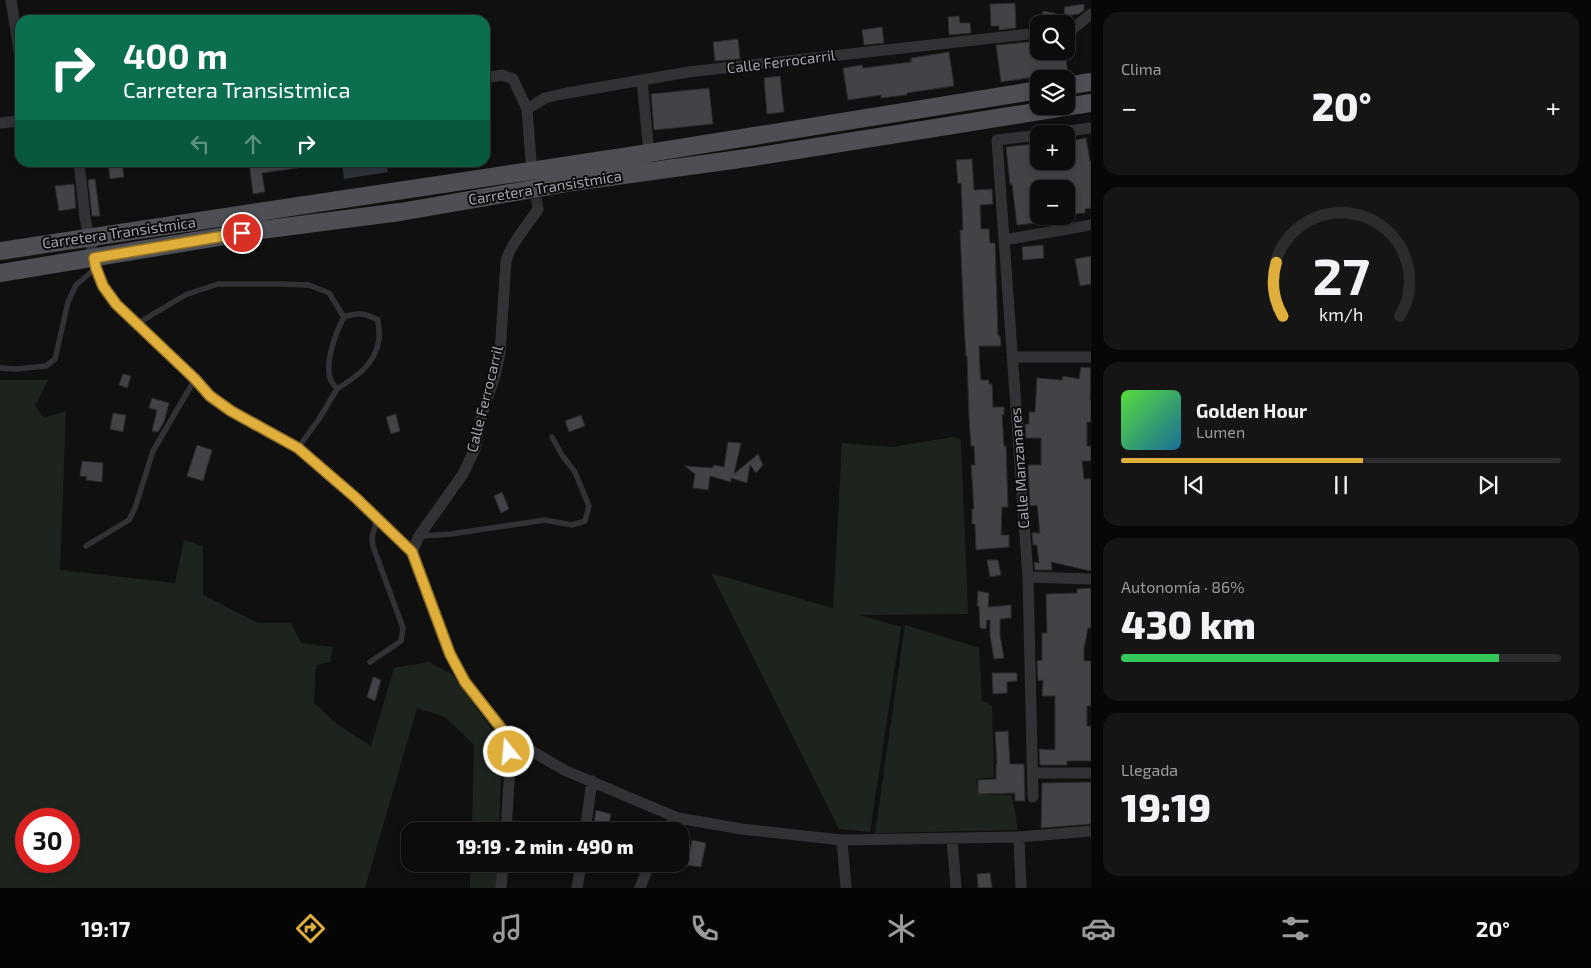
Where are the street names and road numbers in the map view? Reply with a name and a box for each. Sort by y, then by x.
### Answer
street label: Calle Ferrocarril [726,45,837,77]
street label: Carretera Transistmica [467,166,623,208]
street label: Carretera Transistmica [41,212,197,252]
street label: Calle Ferrocarril [462,343,506,454]
street label: Calle Manzanares [1006,407,1032,529]

